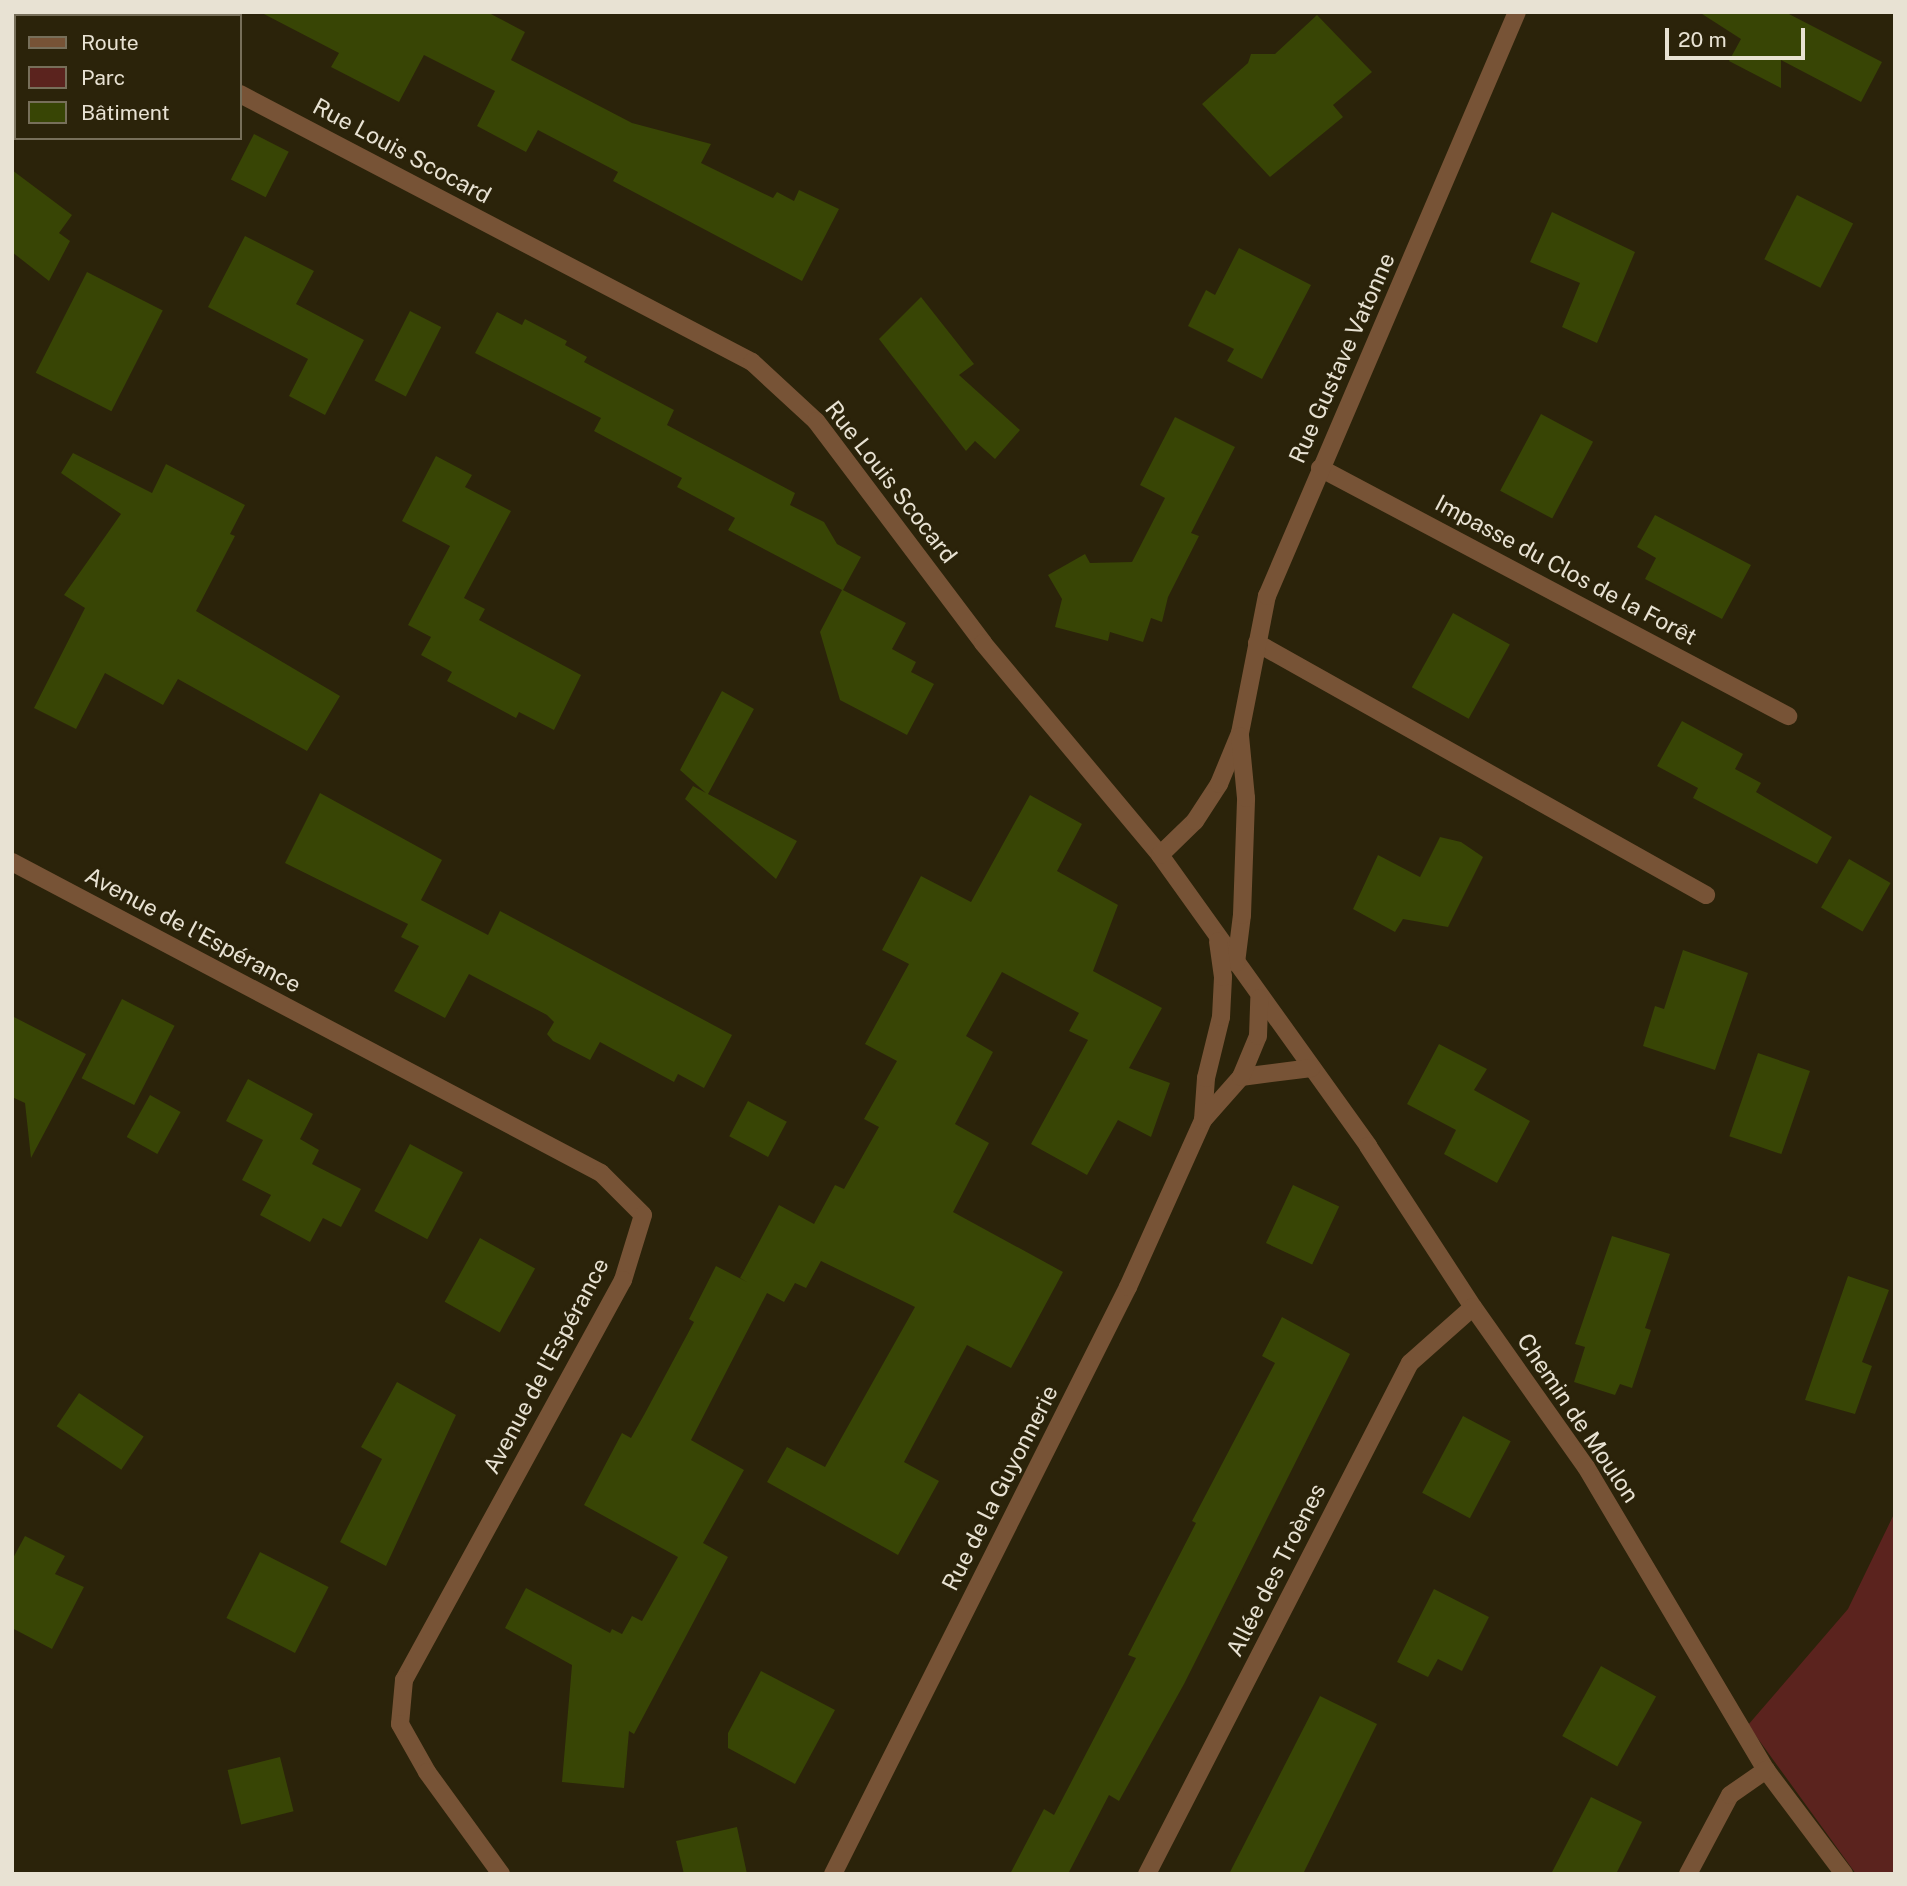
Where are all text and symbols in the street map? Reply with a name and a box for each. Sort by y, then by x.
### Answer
legend [14,14,242,140]
scale bar [1669,14,1809,58]
text: 20 m [1678,27,1727,52]
text: Route [81,30,139,55]
text: Parc [81,65,125,90]
street label: Rue Louis Scocard [308,92,496,210]
text: Bâtiment [81,100,170,125]
street label: Rue Gustave Vatonne [1283,248,1401,468]
street label: Rue Louis Scocard [819,395,963,569]
street label: Impasse du Clos de la Forêt [1430,489,1702,651]
street label: Avenue de l'Espérance [80,861,306,999]
street label: Avenue de l'Espérance [477,1253,615,1479]
street label: Chemin de Moulon [1511,1328,1645,1508]
street label: Rue de la Guyonnerie [936,1380,1064,1596]
street label: Allée des Troènes [1220,1479,1332,1661]

